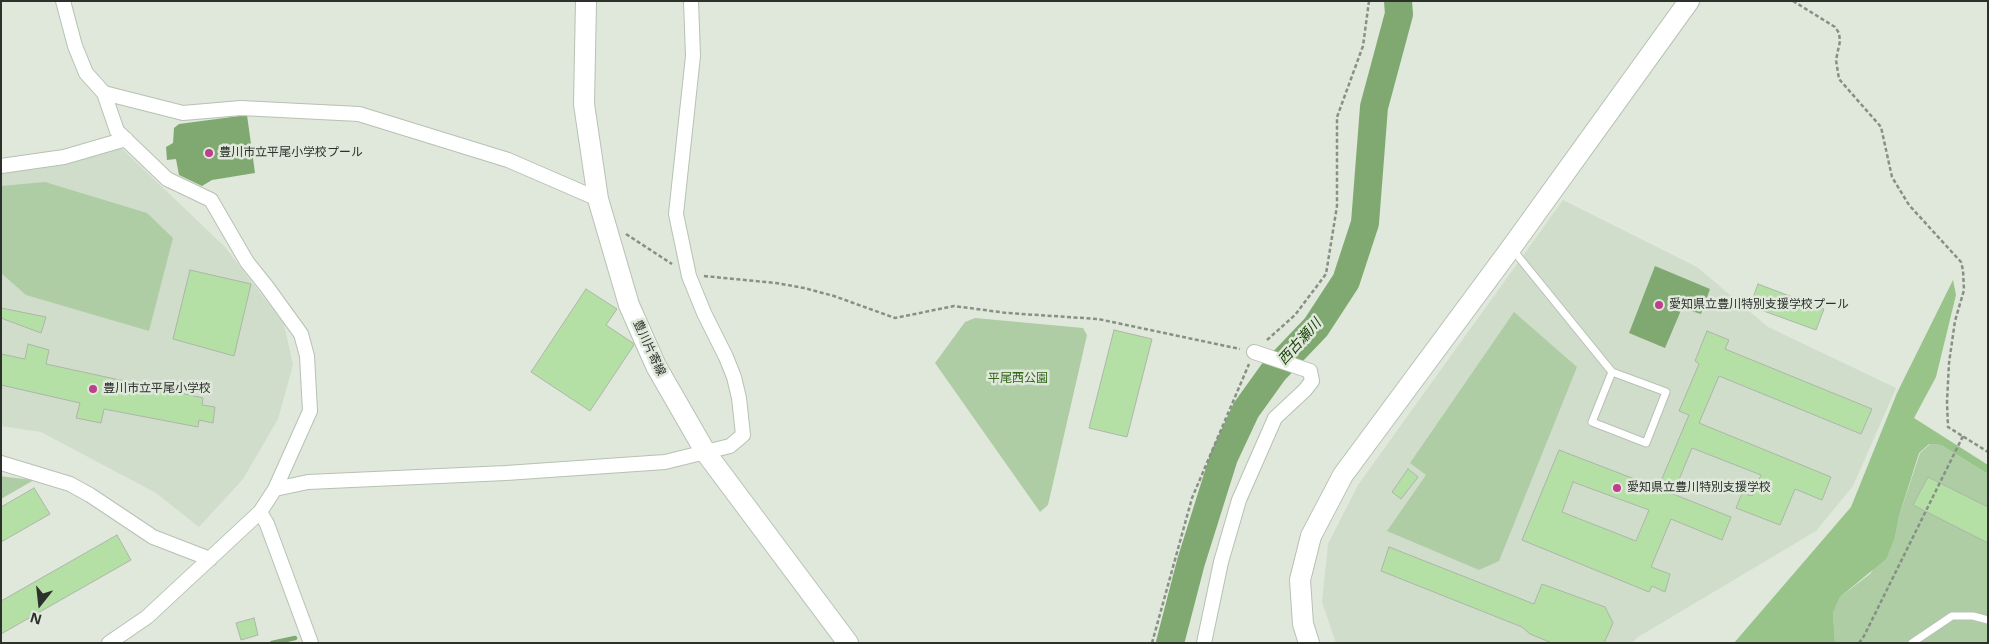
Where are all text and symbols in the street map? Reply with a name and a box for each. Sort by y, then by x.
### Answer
place label: 豊川市立平尾小学校プール [219,146,363,160]
marker: 豊川市立平尾小学校プール [203,147,215,159]
place label: 愛知県立豊川特別支援学校プール [1669,298,1849,312]
marker: 愛知県立豊川特別支援学校プール [1653,299,1665,311]
water label: 西古瀬川 [1275,316,1325,368]
street label: 豊川片寄線 [630,318,668,378]
park label: 平尾西公園 [988,372,1048,386]
place label: 豊川市立平尾小学校 [103,382,211,396]
marker: 豊川市立平尾小学校 [87,383,99,395]
place label: 愛知県立豊川特別支援学校 [1627,481,1771,495]
marker: 愛知県立豊川特別支援学校 [1611,482,1623,494]
north arrow [15,579,65,629]
text: N [28,608,44,630]

